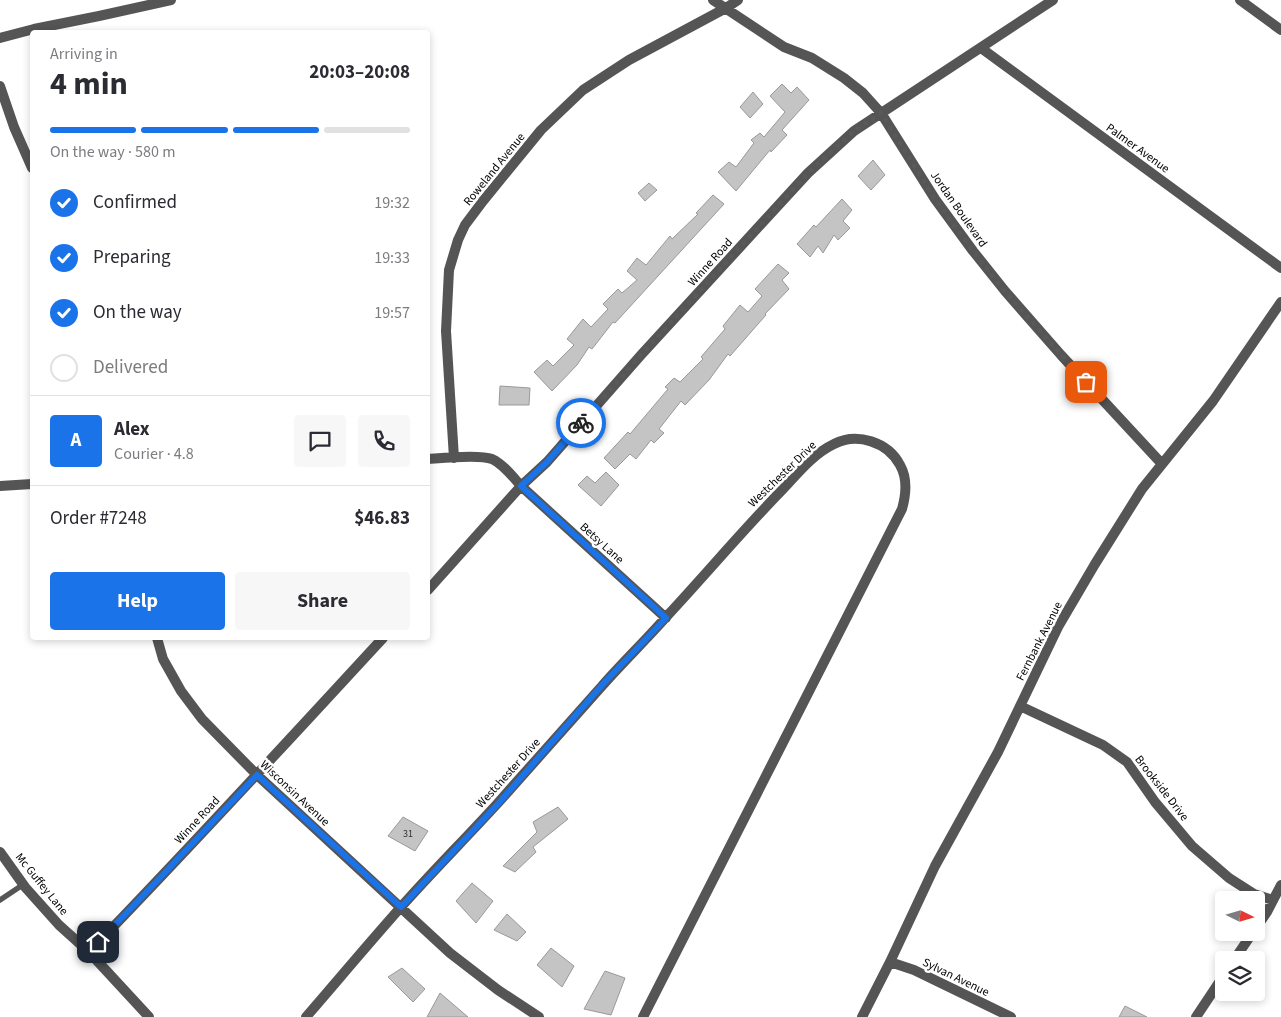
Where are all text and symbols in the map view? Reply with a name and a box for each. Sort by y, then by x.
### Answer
text: Arriving in [50,43,118,65]
text: 20:03–20:08 [309,59,410,86]
text: 4 min [50,61,128,107]
street label: Palmer Avenue [1102,120,1173,177]
street label: Roweland Avenue [460,129,529,209]
text: On the way · 580 m [50,141,175,163]
street label: Jordan Boulevard [926,168,991,251]
icon: check [50,189,78,217]
text: Confirmed [93,189,177,216]
text: 19:32 [374,192,410,214]
street label: Winne Road [684,234,737,290]
icon: check [50,244,78,272]
text: Preparing [93,244,171,271]
text: 19:33 [374,247,410,269]
icon: check [50,299,78,327]
text: On the way [93,299,182,326]
text: 19:57 [374,302,410,324]
text: Delivered [93,354,168,381]
pin [1065,361,1107,403]
icon: bag [1072,368,1100,396]
courier [556,398,606,448]
icon: bike [567,409,595,437]
button: chat [294,415,346,467]
button: phone [358,415,410,467]
text: Alex [114,416,150,443]
text: A [71,427,81,454]
street label: Westchester Drive [744,437,820,511]
text: Courier · 4.8 [114,443,194,465]
text: Order #7248 [50,505,147,532]
text: $46.83 [354,505,410,532]
street label: Betsy Lane [576,519,628,568]
button: Help [50,572,225,630]
button: Share [235,572,410,630]
street label: Fernbank Avenue [1012,599,1067,684]
street label: Westchester Drive [472,734,545,812]
street label: Brookside Drive [1131,752,1193,825]
street label: Wisconsin Avenue [256,757,333,830]
street label: Winne Road [171,793,224,848]
house number: 31 [403,827,413,841]
street label: Mc Guffey Lane [11,850,72,919]
north arrow [1215,891,1265,941]
map controls [1215,891,1265,1001]
pin [77,921,119,963]
icon: home [84,928,112,956]
button: layers [1215,951,1265,1001]
street label: Sylvan Avenue [920,954,992,1001]

